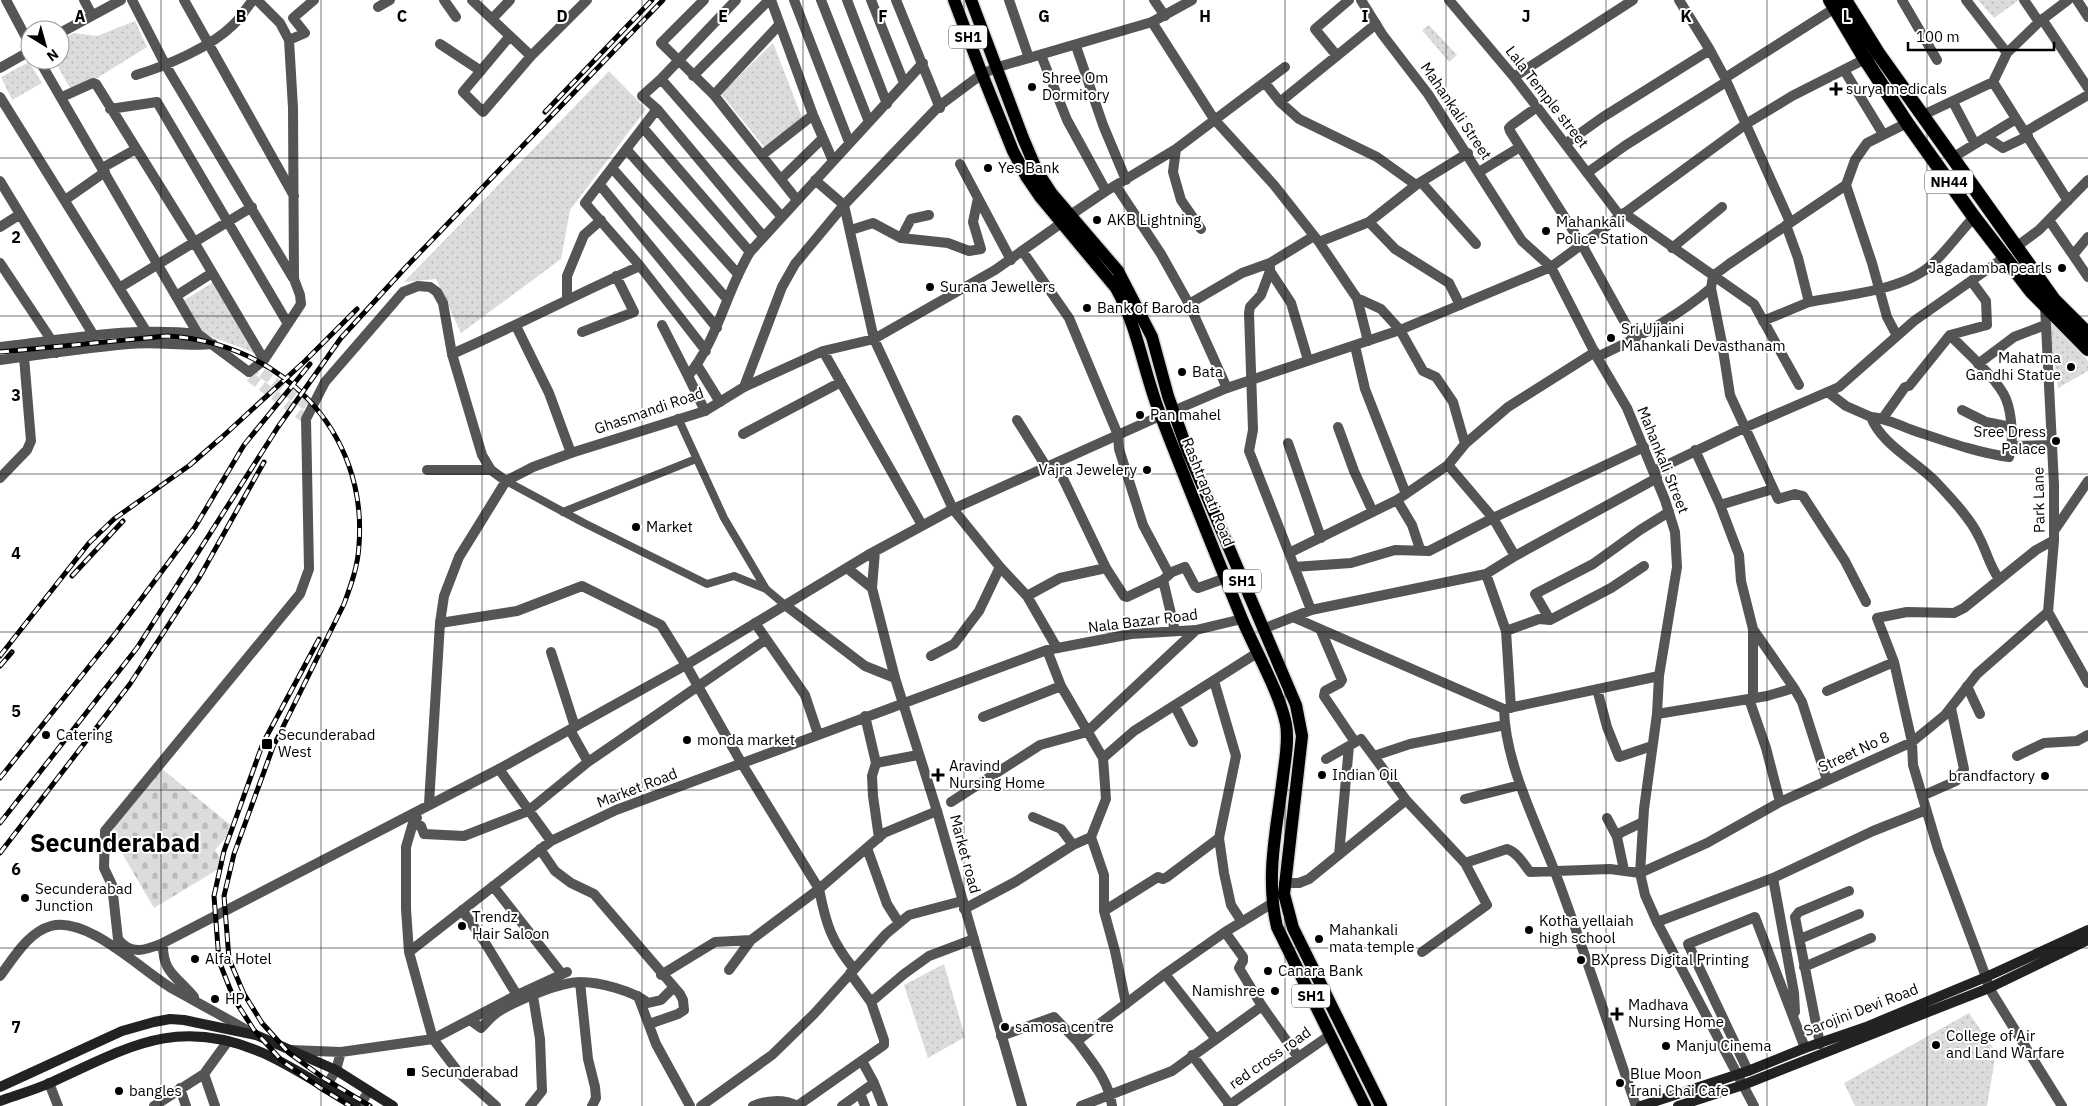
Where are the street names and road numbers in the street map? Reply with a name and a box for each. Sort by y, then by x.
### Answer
road number: SH1 [949,26,987,48]
street label: Lala Temple street [1502,42,1593,152]
street label: Mahankali Street [1417,58,1496,163]
road number: NH44 [1925,170,1973,193]
street label: Ghasmandi Road [592,383,706,438]
street label: Mahankali Street [1633,404,1694,516]
street label: Rashtrapati Road [1178,435,1239,549]
street label: Park Lane [2028,467,2049,533]
road number: SH1 [1223,570,1261,592]
street label: Nala Bazar Road [1087,604,1199,637]
street label: Street No 8 [1815,727,1892,776]
street label: Market Road [594,763,680,812]
street label: Market road [946,812,985,895]
street label: Sarojini Devi Road [1801,979,1921,1040]
road number: SH1 [1292,984,1330,1008]
street label: red cross road [1225,1022,1314,1093]

